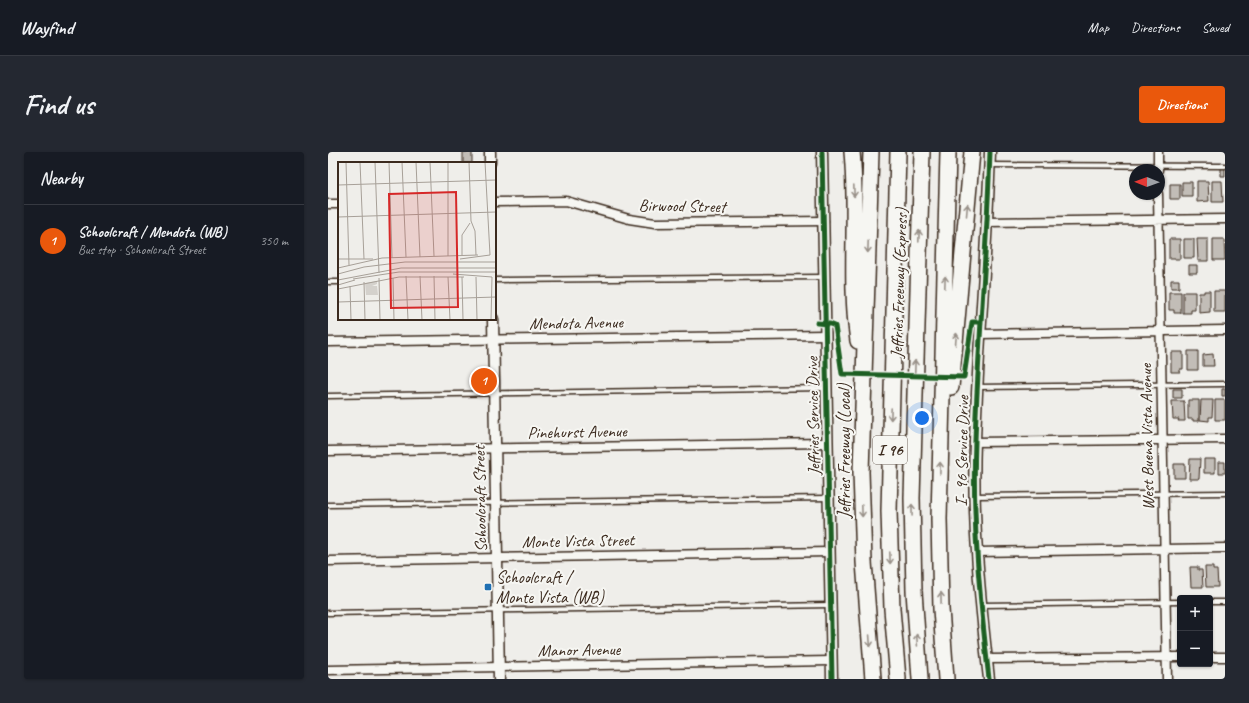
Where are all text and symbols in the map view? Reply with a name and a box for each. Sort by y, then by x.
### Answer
text: Wayfind [20,16,73,40]
text: Map [1088,19,1109,36]
text: Directions [1131,19,1180,36]
text: Saved [1202,19,1229,36]
button: Directions [1139,86,1225,123]
text: Find us [24,87,94,122]
inset map [338,162,496,320]
north arrow [1129,164,1165,200]
text: Nearby [40,168,83,189]
one-way arrow [851,184,858,197]
street label: Birwood Street [638,195,728,217]
one-way arrow [963,204,970,217]
street label: Jeffries Freeway (Express) [886,206,912,359]
text: Schoolcraft / Mendota (WB) [78,223,227,242]
one-way arrow [915,230,923,243]
text: 1 [50,233,56,249]
text: 350 m [260,233,288,249]
one-way arrow [865,240,872,253]
text: Bus stop · Schoolcraft Street [78,242,205,258]
one-way arrow [941,276,948,289]
street label: Mendota Avenue [529,312,625,334]
one-way arrow [952,333,959,346]
street label: Jeffries Service Drive [801,355,825,476]
one-way arrow [912,360,919,373]
street label: West Buena Vista Avenue [1135,362,1159,510]
pin: 1 [471,366,497,396]
street label: Jeffries Freeway (Local) [834,382,855,519]
street label: I- 96 Service Drive [951,394,973,507]
one-way arrow [887,407,895,420]
your location [912,408,932,428]
street label: Pinehurst Avenue [527,421,628,443]
road number: I 96 [873,436,907,464]
street label: Schoolcraft Street [469,443,491,552]
one-way arrow [936,462,944,475]
one-way arrow [859,504,866,517]
one-way arrow [908,504,916,517]
street label: Monte Vista Street [522,529,637,552]
one-way arrow [887,551,894,564]
place label: Schoolcraft / Monte Vista (WB) [496,567,605,608]
marker: Schoolcraft / Monte Vista (WB) [483,582,493,592]
one-way arrow [937,592,945,605]
map controls [1177,595,1213,667]
button: + [1177,595,1213,631]
button: − [1177,631,1213,667]
one-way arrow [867,634,874,647]
one-way arrow [914,634,921,647]
street label: Manor Avenue [538,639,622,661]

